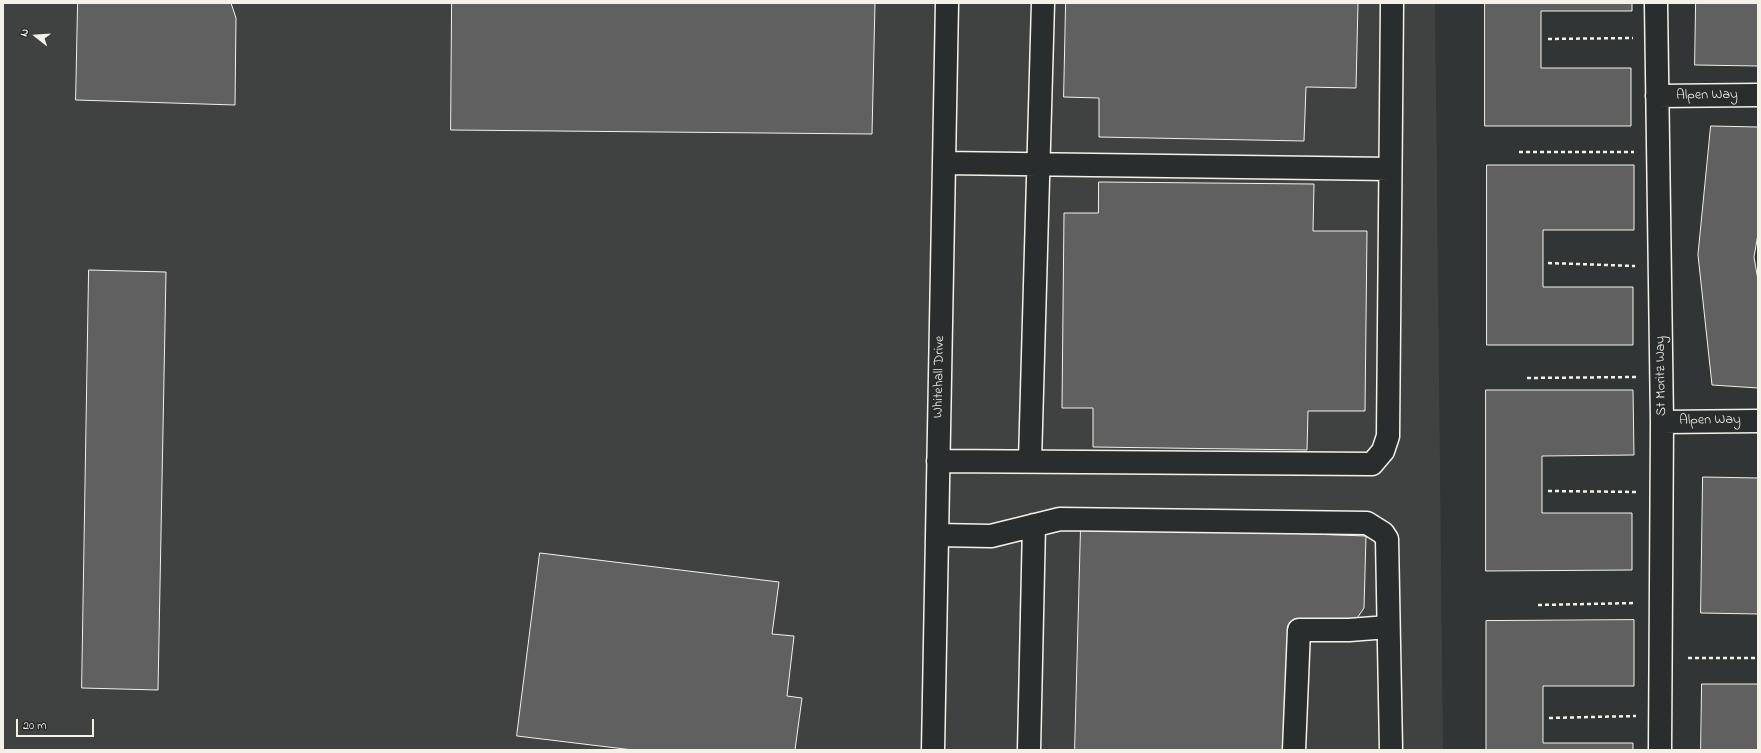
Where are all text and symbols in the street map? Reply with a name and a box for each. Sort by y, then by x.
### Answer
north arrow [16,16,56,56]
text: N [16,27,33,38]
street label: Alpen Way [1676,87,1738,105]
street label: Whitehall Drive [931,336,949,418]
street label: St Moritz Way [1653,336,1671,416]
street label: Alpen Way [1679,412,1741,430]
scale bar [18,711,96,737]
text: 20 m [23,717,46,735]

